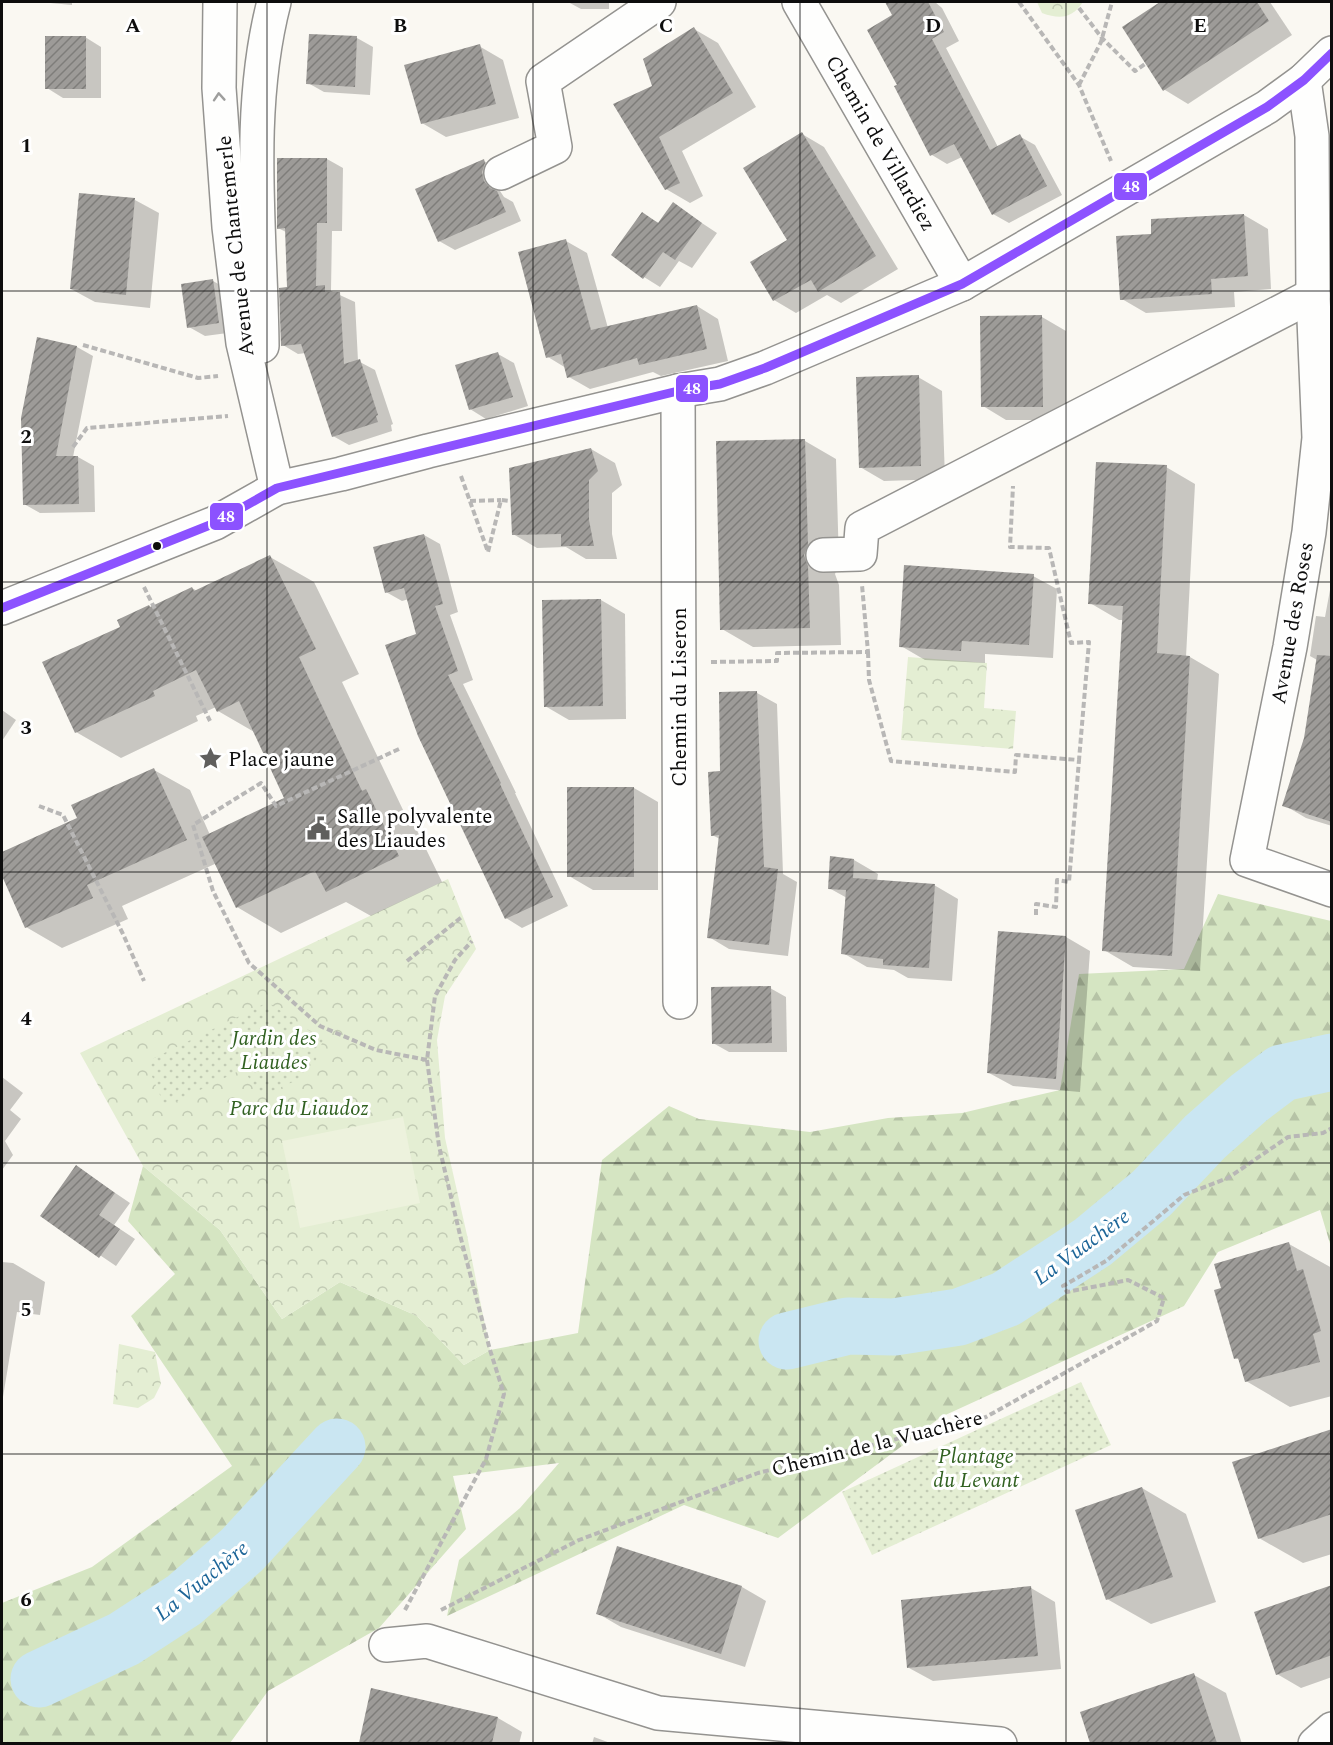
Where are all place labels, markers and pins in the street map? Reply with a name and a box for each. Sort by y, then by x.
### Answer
unlabelled marker [151,540,163,552]
place label: Place jaune [228,744,334,776]
place icon: Place jaune [197,746,223,772]
place label: Salle polyvalente des Liaudes [337,801,493,857]
public building icon: Salle polyvalente des Liaudes [306,815,332,841]

